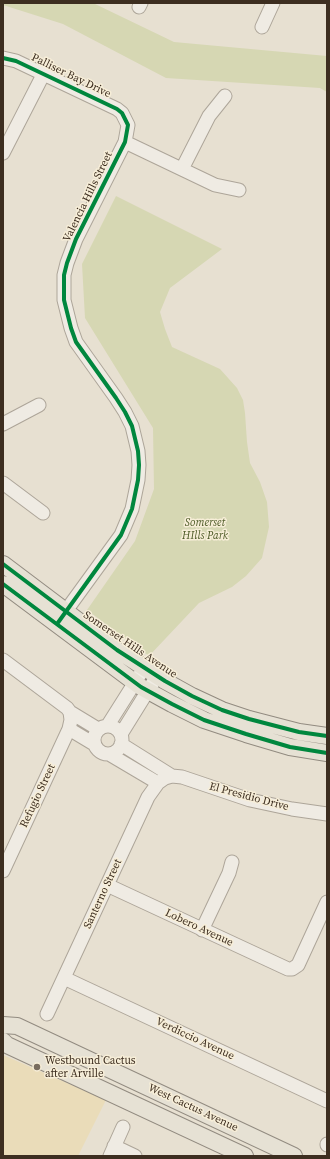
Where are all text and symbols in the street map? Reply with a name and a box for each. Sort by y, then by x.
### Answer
street label: Palliser Bay Drive [29,51,113,101]
street label: Valencia Hills Street [60,150,116,244]
park label: Somerset HIlls Park [182,516,228,542]
street label: Somerset Hills Avenue [81,609,179,681]
street label: Refugio Street [18,762,58,830]
street label: El Presidio Drive [208,780,290,814]
street label: Santerno Street [81,857,125,931]
street label: Lobero Avenue [163,906,235,950]
street label: Verdiccio Avenue [154,1015,236,1063]
place label: Westbound Cactus after Arville [45,1054,136,1080]
marker: Westbound Cactus after Arville [32,1062,42,1072]
street label: West Cactus Avenue [146,1081,240,1135]

